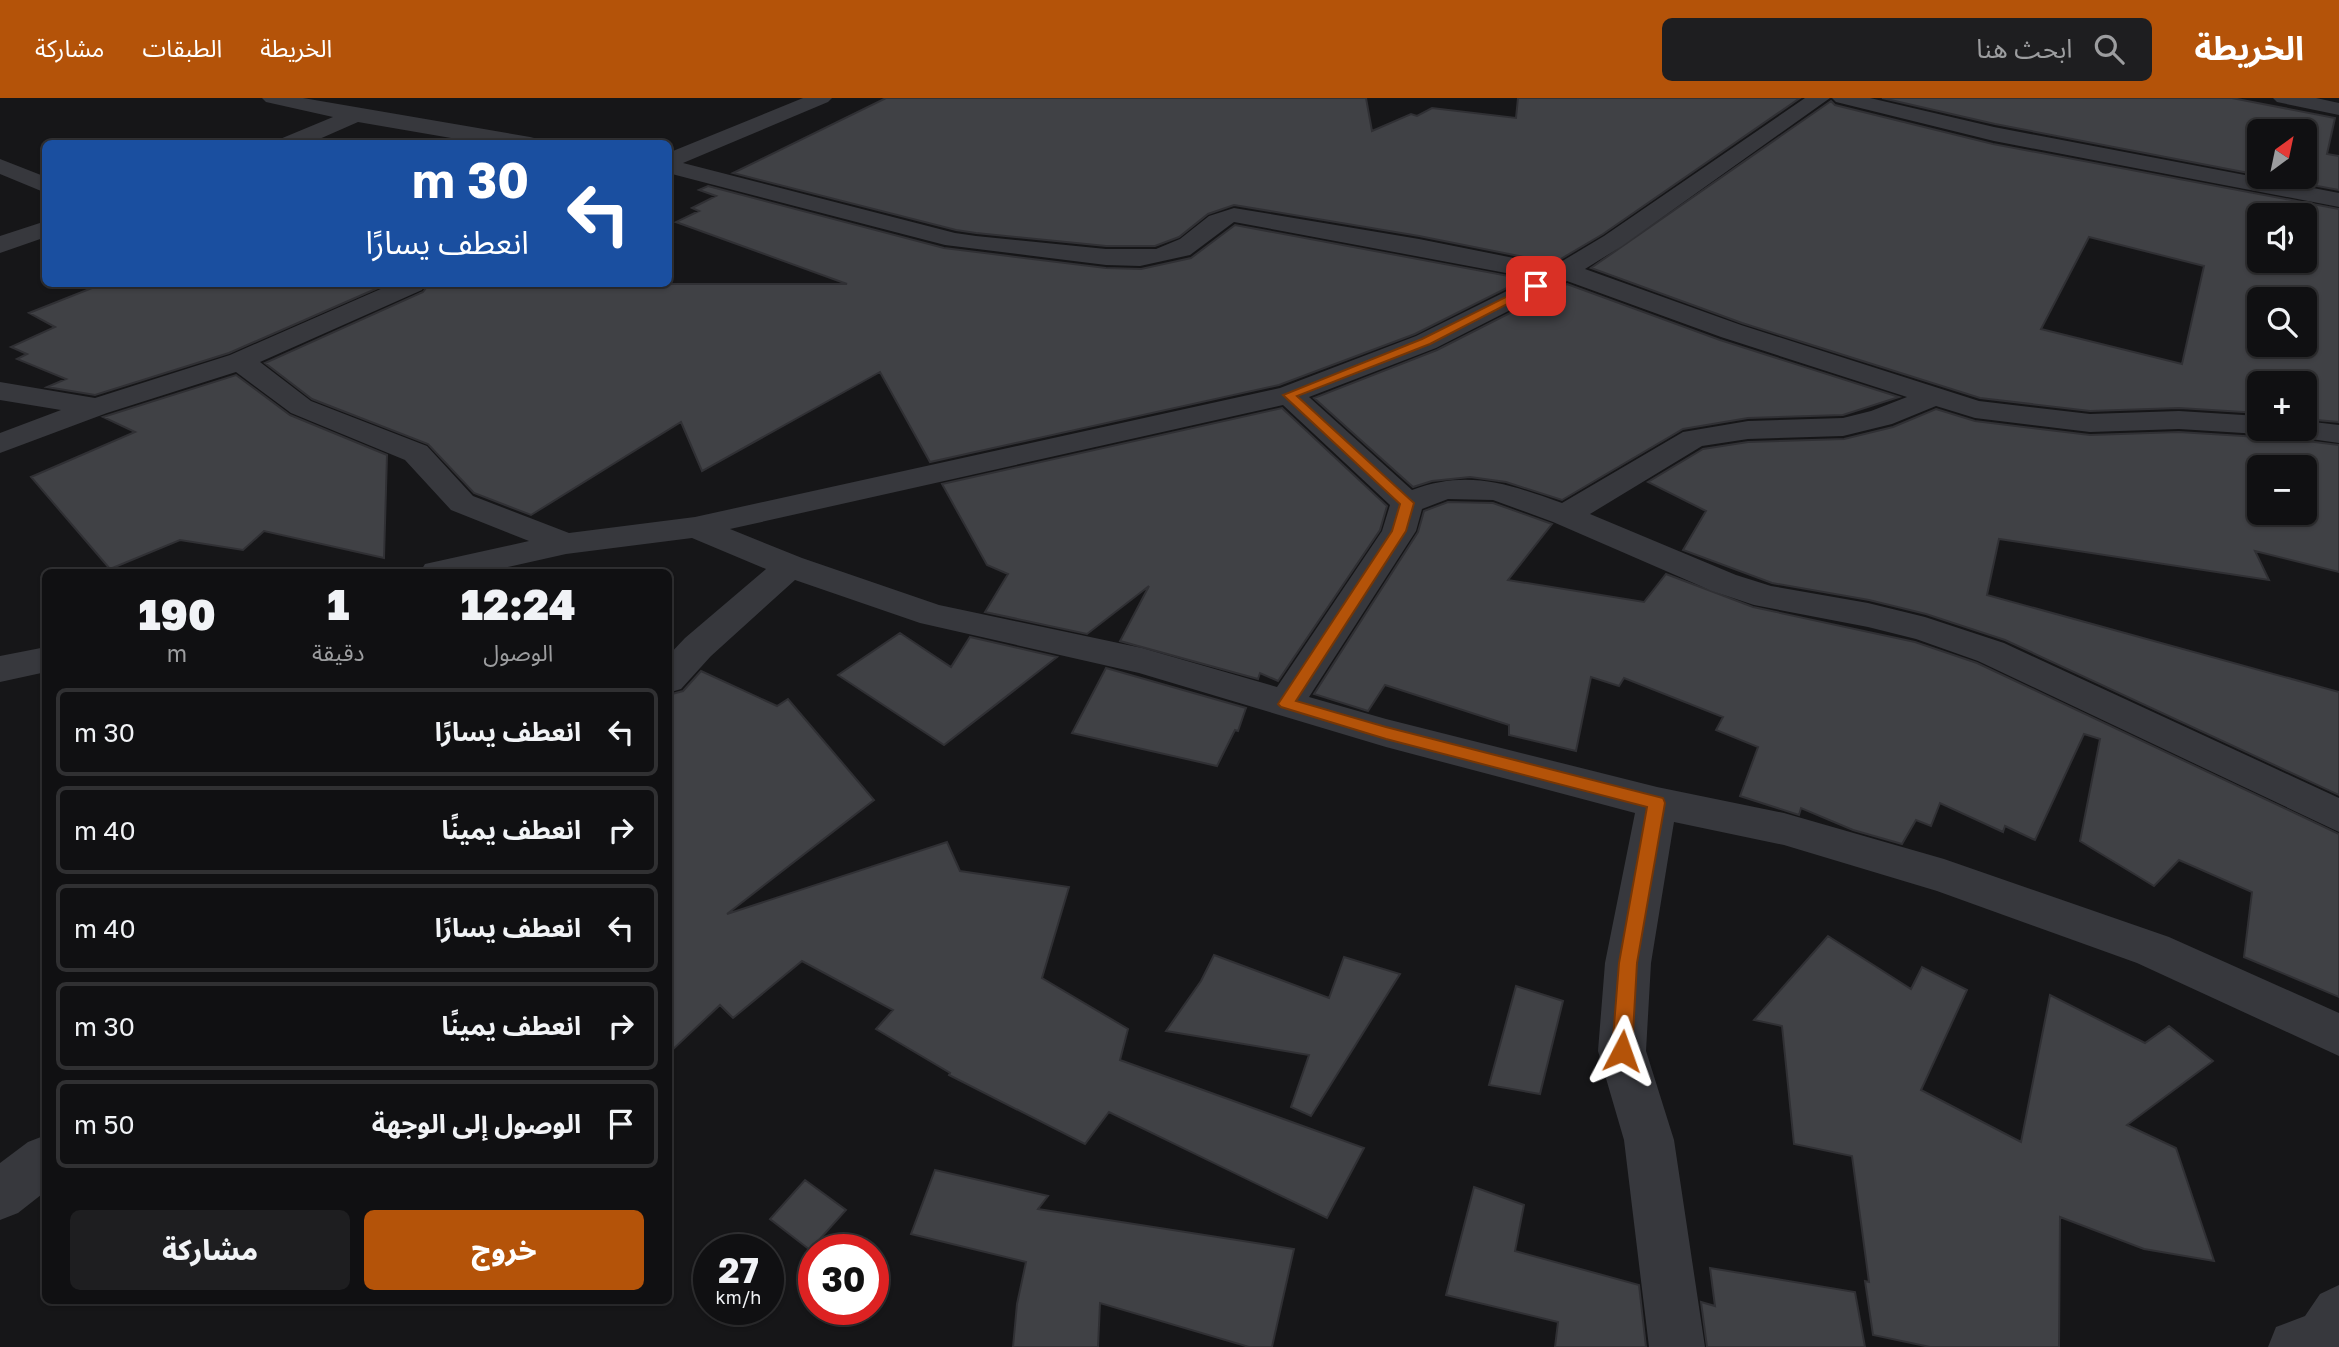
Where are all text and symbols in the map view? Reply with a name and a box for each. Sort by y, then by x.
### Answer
search box [1662,18,2152,81]
text: الخريطة [2194,28,2304,67]
icon: search [2090,30,2128,68]
text: مشاركة [35,33,104,62]
text: الطبقات [142,33,222,62]
text: الخريطة [260,33,332,62]
text: ابحث هنا [1976,33,2072,64]
north arrow [2247,119,2317,189]
map controls [2247,119,2317,525]
text: 30 m [412,150,529,209]
icon: left [553,168,644,259]
button: sound [2247,203,2317,273]
text: انعطف يسارًا [366,223,529,261]
pin [1506,256,1566,316]
icon: arrive [1517,267,1555,305]
button: search [2247,287,2317,357]
button: + [2247,371,2317,441]
button: − [2247,455,2317,525]
text: 1 [327,579,349,629]
text: 12:24 [461,579,576,629]
text: 190 [138,589,216,639]
text: دقيقة [312,638,364,666]
text: الوصول [483,638,553,666]
text: m [167,639,187,667]
icon: left [602,713,640,751]
text: انعطف يسارًا [435,716,581,747]
text: 30 m [74,717,135,748]
icon: right [602,811,640,849]
text: انعطف يمينًا [442,814,581,845]
text: 40 m [74,815,136,846]
icon: left [602,909,640,947]
text: انعطف يسارًا [435,912,581,943]
text: 40 m [74,913,136,944]
icon: right [602,1007,640,1045]
text: انعطف يمينًا [442,1010,581,1041]
text: 30 m [74,1011,135,1042]
position arrow [1585,1014,1659,1088]
icon: arrive [602,1105,640,1143]
text: الوصول إلى الوجهة [372,1108,581,1139]
text: 50 m [74,1109,135,1140]
button: مشاركة [70,1210,350,1290]
button: خروج [364,1210,644,1290]
speed limit sign: 30 [798,1234,889,1325]
text: 27 [718,1249,759,1291]
text: km/h [716,1286,761,1308]

